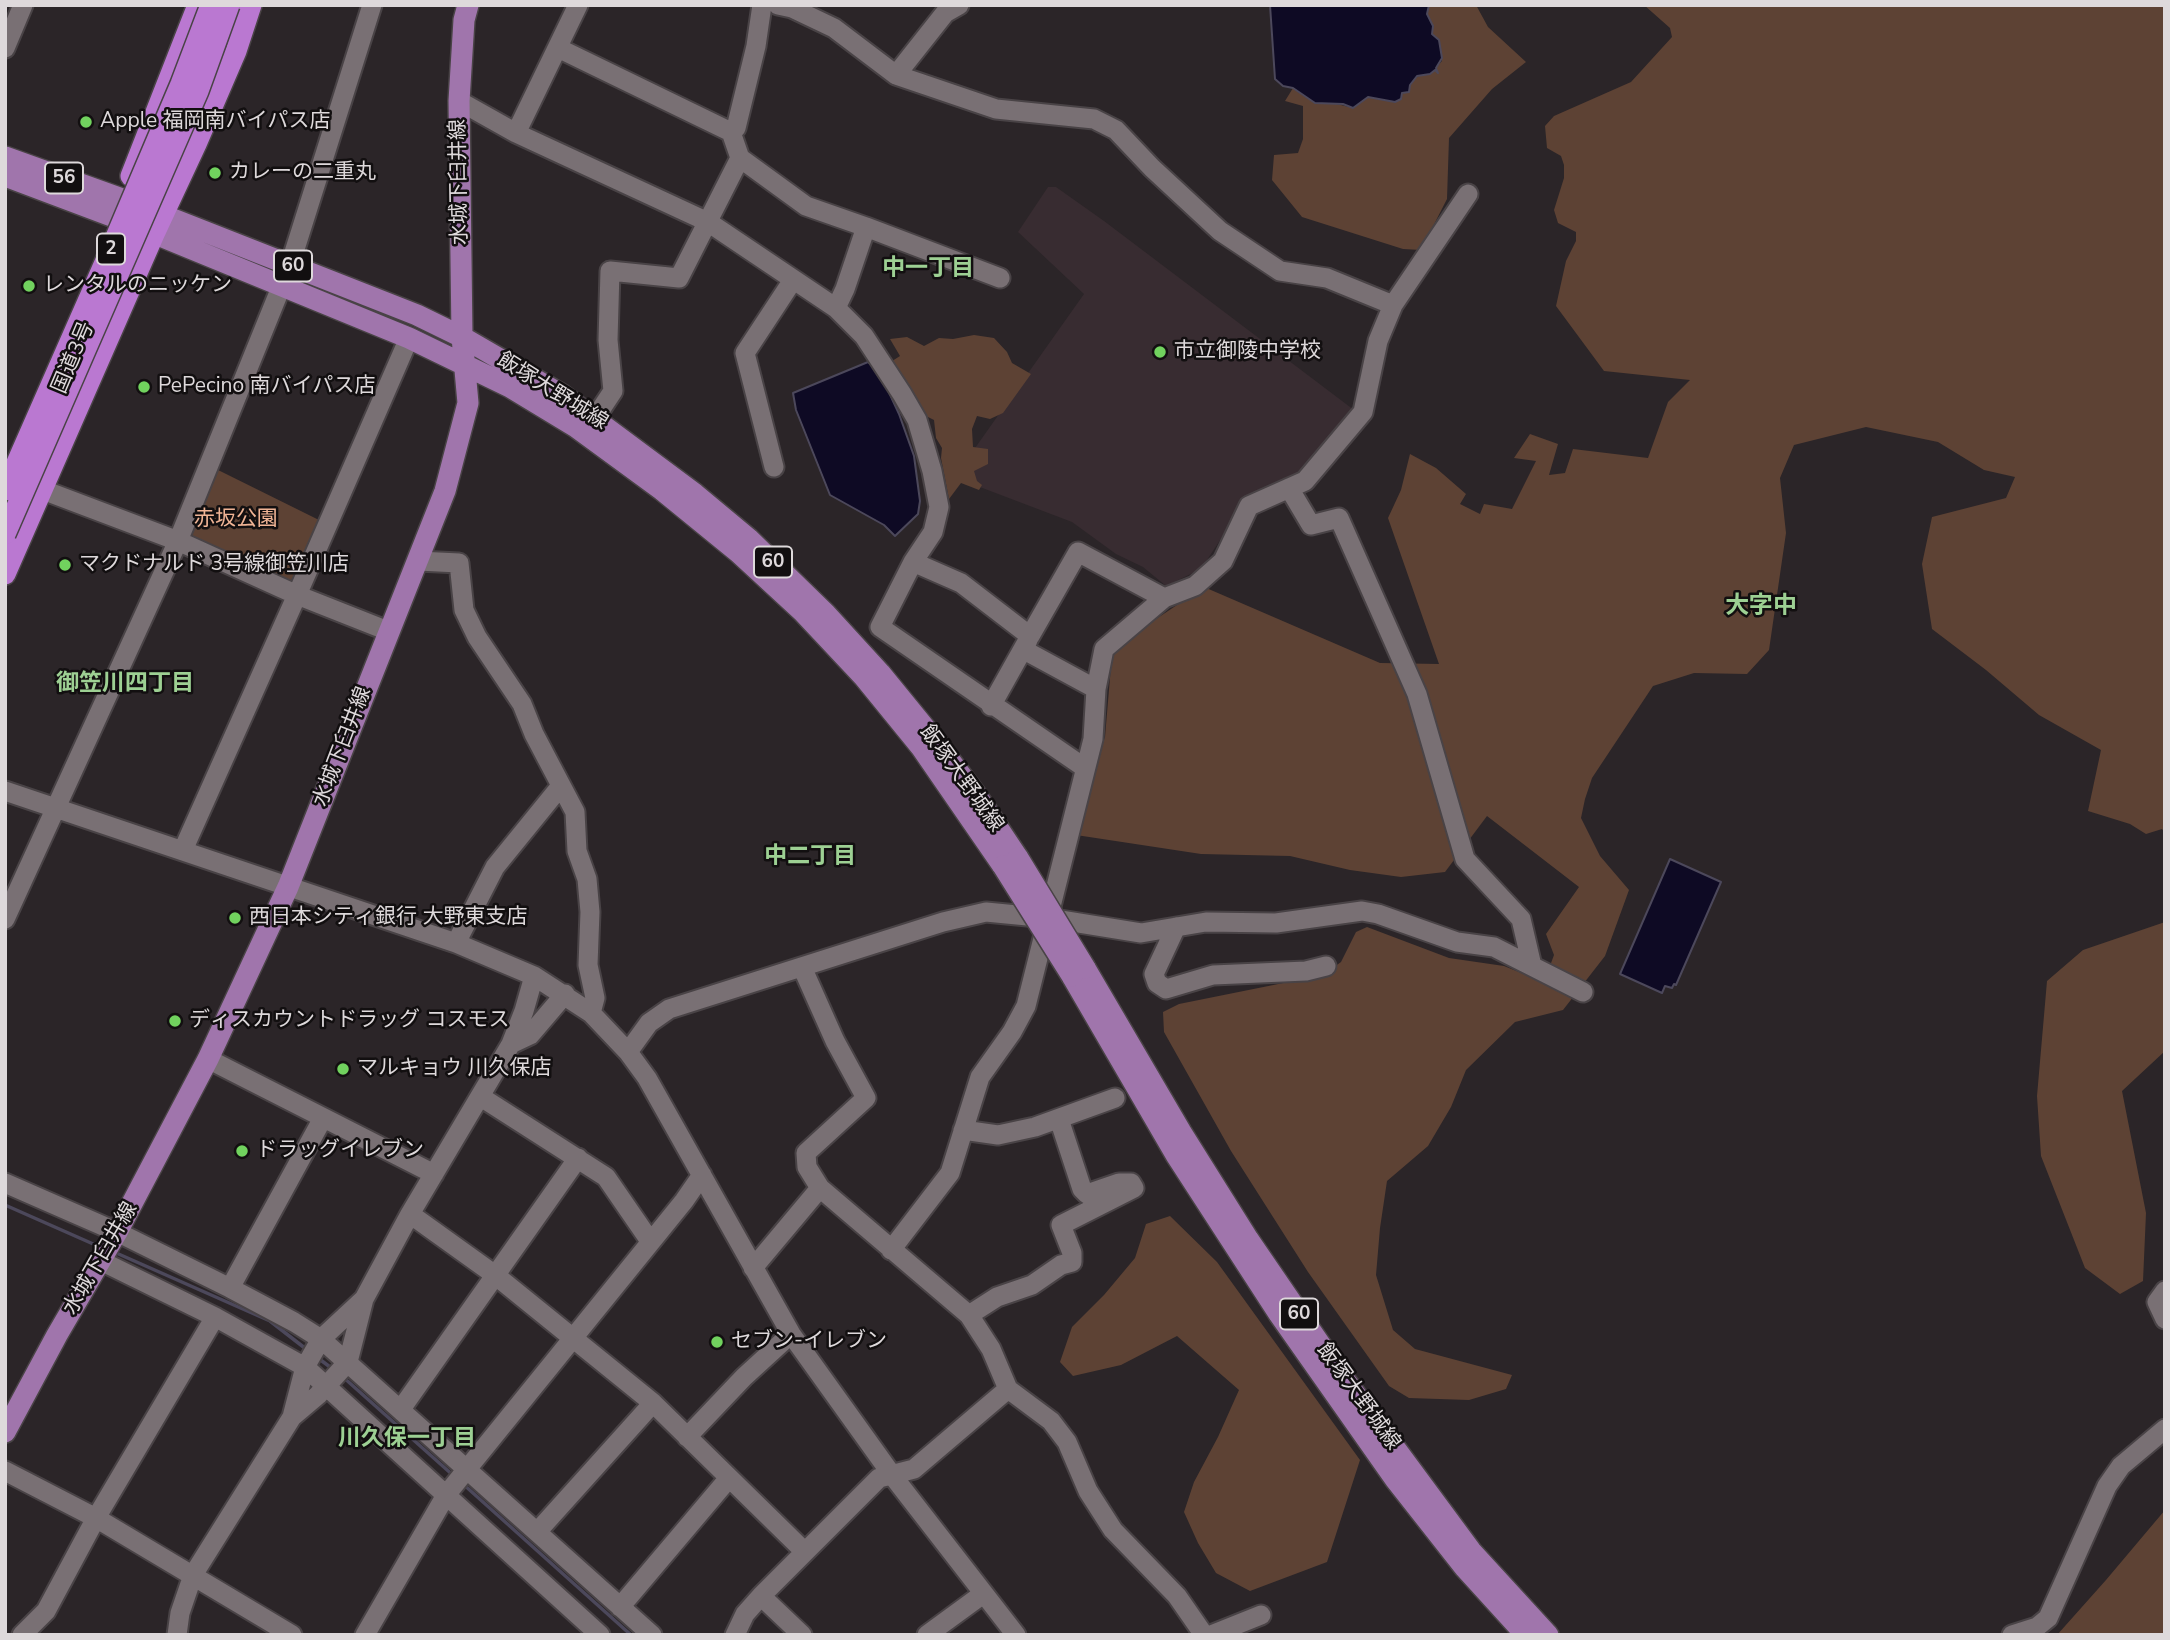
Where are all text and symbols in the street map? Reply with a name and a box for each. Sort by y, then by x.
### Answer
place label: Apple 福岡南バイパス店 [100,109,330,135]
marker: Apple 福岡南バイパス店 [78,114,94,130]
street label: 水城下臼井線 [446,119,474,245]
place label: カレーの二重丸 [229,160,376,186]
road number: 56 [45,162,83,194]
marker: カレーの二重丸 [207,165,223,181]
road number: 2 [97,233,125,264]
road number: 60 [274,250,312,282]
district label: 中一丁目 [882,255,974,283]
place label: レンタルのニッケン [43,273,232,299]
marker: レンタルのニッケン [21,278,37,294]
street label: 国道3号 [48,318,100,398]
place label: 市立御陵中学校 [1174,339,1321,365]
marker: 市立御陵中学校 [1152,344,1168,360]
street label: 飯塚大野城線 [492,348,612,436]
place label: PePecino 南バイパス店 [158,374,376,400]
marker: PePecino 南バイパス店 [136,379,152,395]
park label: 赤坂公園 [194,507,278,533]
road number: 60 [754,547,792,578]
place label: マクドナルド 3号線御笠川店 [79,552,349,578]
marker: マクドナルド 3号線御笠川店 [57,557,73,573]
district label: 大字中 [1725,593,1797,621]
district label: 御笠川四丁目 [56,670,194,698]
street label: 水城下臼井線 [309,684,377,810]
street label: 飯塚大野城線 [914,721,1008,837]
district label: 中二丁目 [764,843,856,871]
place label: 西日本シティ銀行 大野東支店 [249,905,527,931]
marker: 西日本シティ銀行 大野東支店 [227,910,243,926]
place label: ディスカウントドラッグ コスモス [189,1008,509,1034]
marker: ディスカウントドラッグ コスモス [167,1013,183,1029]
place label: マルキョウ 川久保店 [357,1056,551,1082]
marker: マルキョウ 川久保店 [335,1061,351,1077]
place label: ドラッグイレブン [256,1138,424,1164]
marker: ドラッグイレブン [234,1143,250,1159]
street label: 水城下臼井線 [59,1198,143,1320]
road number: 60 [1280,1298,1318,1330]
place label: セブン-イレブン [731,1329,887,1355]
marker: セブン-イレブン [709,1334,725,1350]
street label: 飯塚大野城線 [1311,1339,1405,1455]
district label: 川久保一丁目 [338,1425,476,1453]

